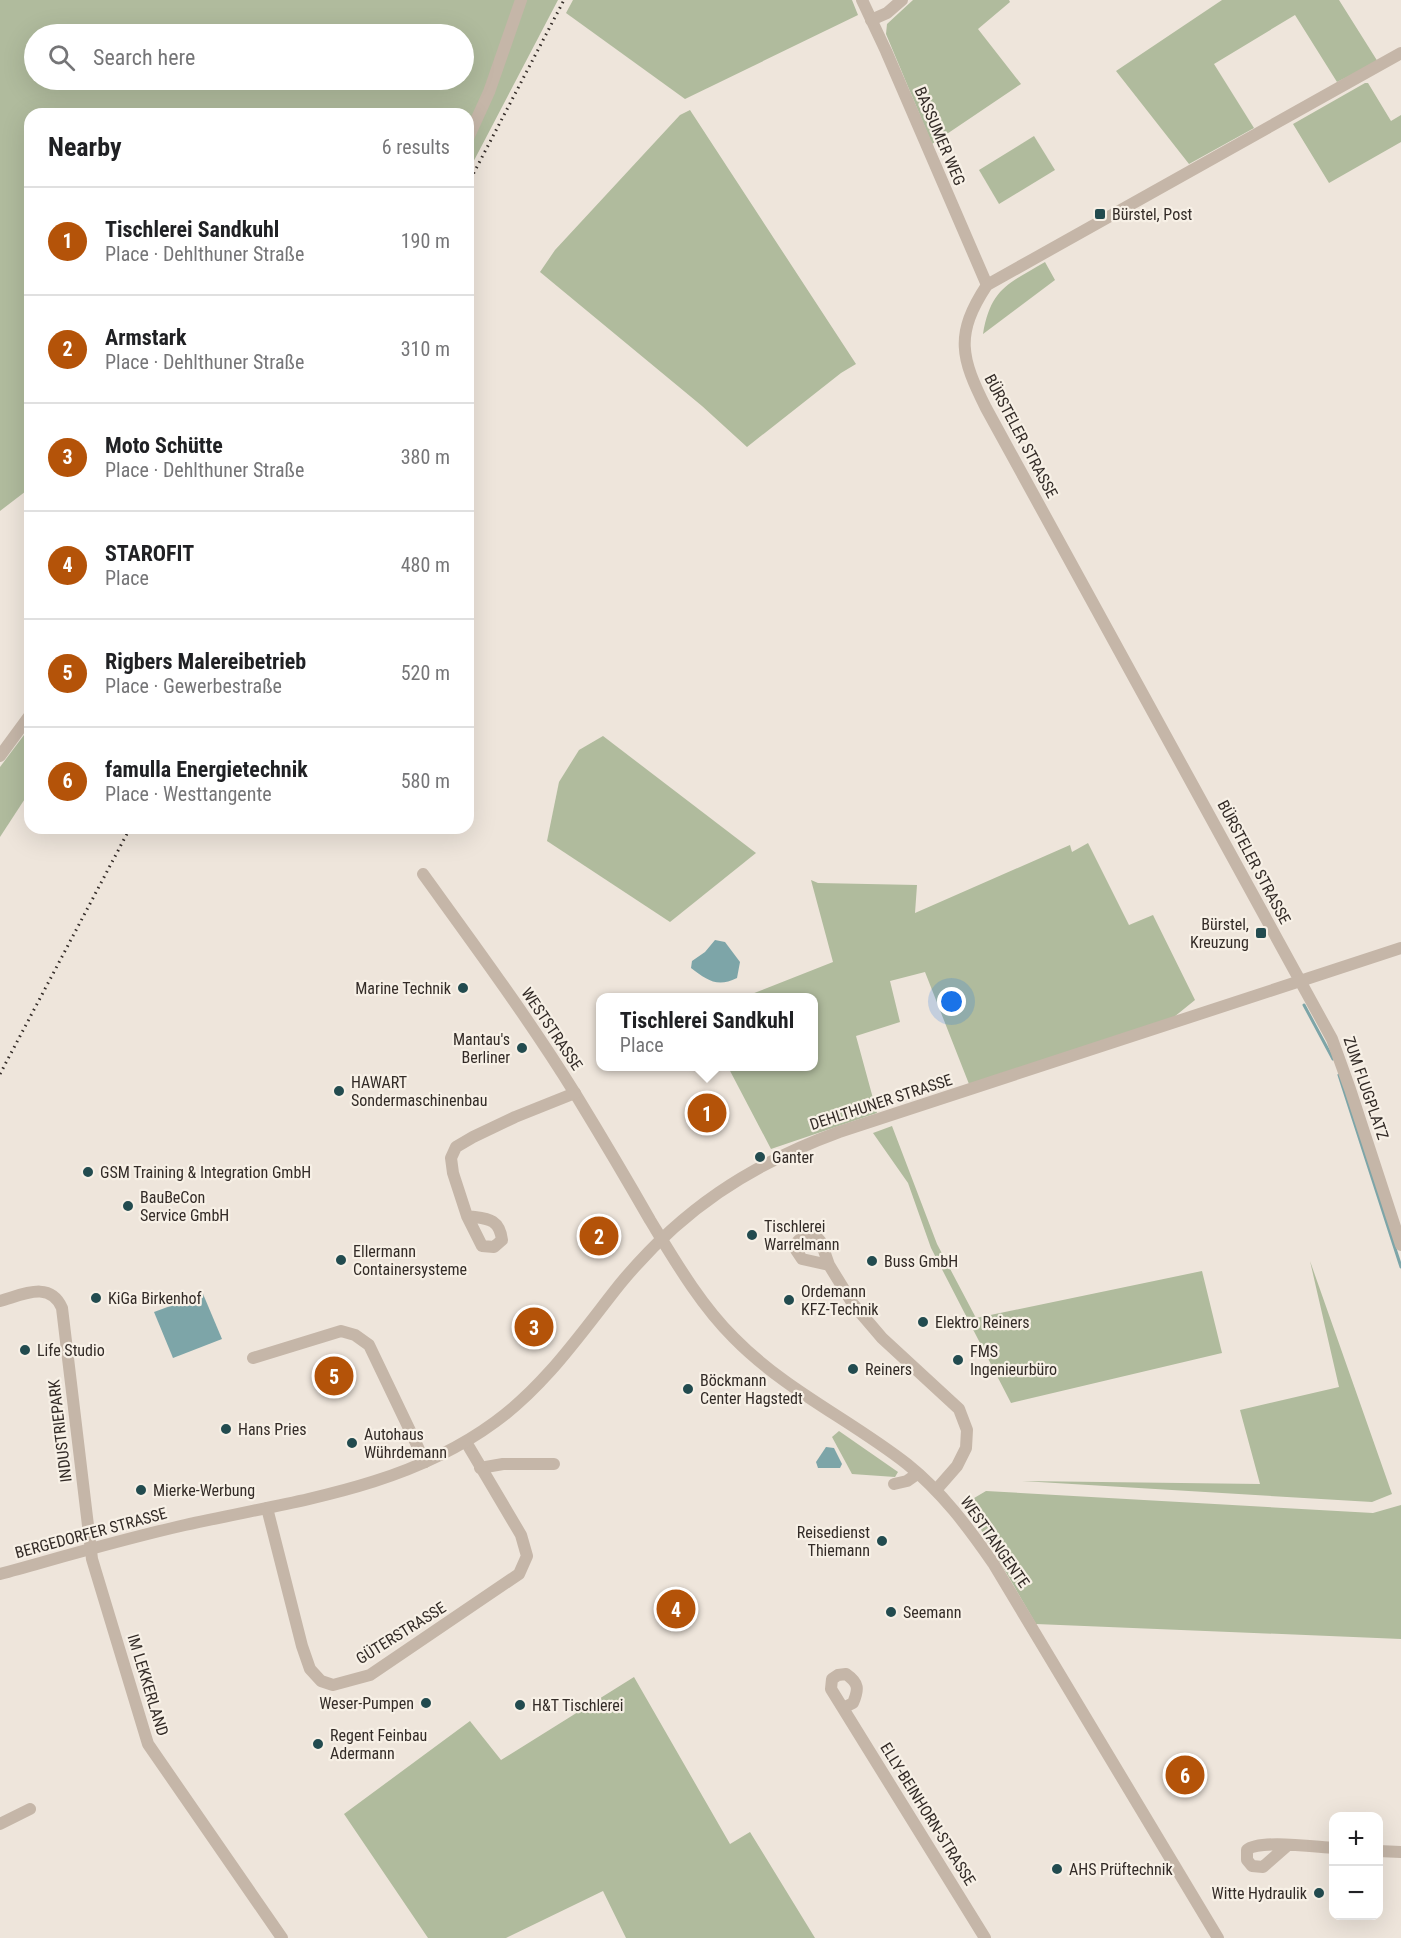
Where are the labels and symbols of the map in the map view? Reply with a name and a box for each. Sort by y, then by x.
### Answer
street label: BASSUMER WEG [911,84,969,188]
place label: Bürstel, Post [1112,205,1192,224]
marker: Bürstel, Post [1093,207,1107,221]
street label: BÜRSTELER STRASSE [980,371,1062,501]
street label: BÜRSTELER STRASSE [1213,797,1295,927]
place label: Bürstel, Kreuzung [1190,915,1249,952]
marker: Bürstel, Kreuzung [1254,926,1268,940]
place label: Marine Technik [355,979,452,998]
marker: Marine Technik [456,981,470,995]
street label: WESTSTRASSE [517,984,587,1074]
your location [937,987,966,1016]
place label: Mantau's Berliner [453,1030,510,1067]
street label: ZUM FLUGPLATZ [1339,1034,1393,1142]
marker: Mantau's Berliner [515,1041,529,1055]
street label: DEHLTHUNER STRASSE [807,1070,955,1134]
place label: HAWART Sondermaschinenbau [351,1073,487,1110]
marker: HAWART Sondermaschinenbau [332,1084,346,1098]
pin: 1 [688,1090,726,1136]
place label: Ganter [772,1148,814,1167]
marker: Ganter [753,1150,767,1164]
place label: GSM Training & Integration GmbH [100,1163,311,1182]
marker: GSM Training & Integration GmbH [81,1165,95,1179]
place label: BauBeCon Service GmbH [140,1188,229,1225]
marker: BauBeCon Service GmbH [121,1199,135,1213]
pin: 2 [580,1214,618,1258]
place label: Tischlerei Warrelmann [764,1217,840,1254]
marker: Tischlerei Warrelmann [745,1228,759,1242]
place label: Ellermann Containersysteme [353,1242,467,1279]
place label: Buss GmbH [884,1252,958,1271]
marker: Ellermann Containersysteme [334,1253,348,1267]
marker: Buss GmbH [865,1254,879,1268]
place label: Ordemann KFZ-Technik [801,1282,879,1319]
place label: KiGa Birkenhof [108,1289,202,1308]
marker: KiGa Birkenhof [89,1291,103,1305]
marker: Ordemann KFZ-Technik [782,1293,796,1307]
pin: 3 [514,1304,554,1350]
place label: Elektro Reiners [935,1313,1030,1332]
marker: Elektro Reiners [916,1315,930,1329]
place label: Life Studio [37,1341,105,1360]
place label: FMS Ingenieurbüro [970,1342,1057,1379]
marker: Life Studio [18,1343,32,1357]
marker: FMS Ingenieurbüro [951,1353,965,1367]
pin: 5 [314,1354,354,1398]
place label: Reiners [865,1360,912,1379]
marker: Reiners [846,1362,860,1376]
place label: Böckmann Center Hagstedt [700,1371,803,1408]
street label: INDUSTRIEPARK [44,1378,76,1483]
marker: Böckmann Center Hagstedt [681,1382,695,1396]
place label: Hans Pries [238,1420,307,1439]
marker: Hans Pries [219,1422,233,1436]
place label: Autohaus Wührdemann [364,1425,447,1462]
marker: Autohaus Wührdemann [345,1436,359,1450]
place label: Mierke-Werbung [153,1481,255,1500]
marker: Mierke-Werbung [134,1483,148,1497]
street label: WESTTANGENTE [956,1493,1034,1591]
street label: BERGEDORFER STRASSE [13,1504,169,1562]
place label: Reisedienst Thiemann [797,1523,870,1560]
marker: Reisedienst Thiemann [875,1534,889,1548]
pin: 4 [656,1586,696,1632]
street label: GÜTERSTRASSE [353,1598,449,1668]
place label: Seemann [903,1603,962,1622]
marker: Seemann [884,1605,898,1619]
street label: IM LEKKERLAND [124,1632,172,1738]
place label: Weser-Pumpen [319,1694,414,1713]
marker: Weser-Pumpen [419,1696,433,1710]
place label: H&T Tischlerei [532,1696,623,1715]
marker: H&T Tischlerei [513,1698,527,1712]
place label: Regent Feinbau Adermann [330,1726,427,1763]
marker: Regent Feinbau Adermann [311,1737,325,1751]
street label: ELLY-BEINHORN-STRASSE [876,1739,980,1889]
pin: 6 [1166,1752,1204,1798]
place label: AHS Prüftechnik [1069,1860,1173,1879]
marker: AHS Prüftechnik [1050,1862,1064,1876]
place label: Witte Hydraulik [1212,1884,1308,1903]
marker: Witte Hydraulik [1312,1886,1326,1900]

